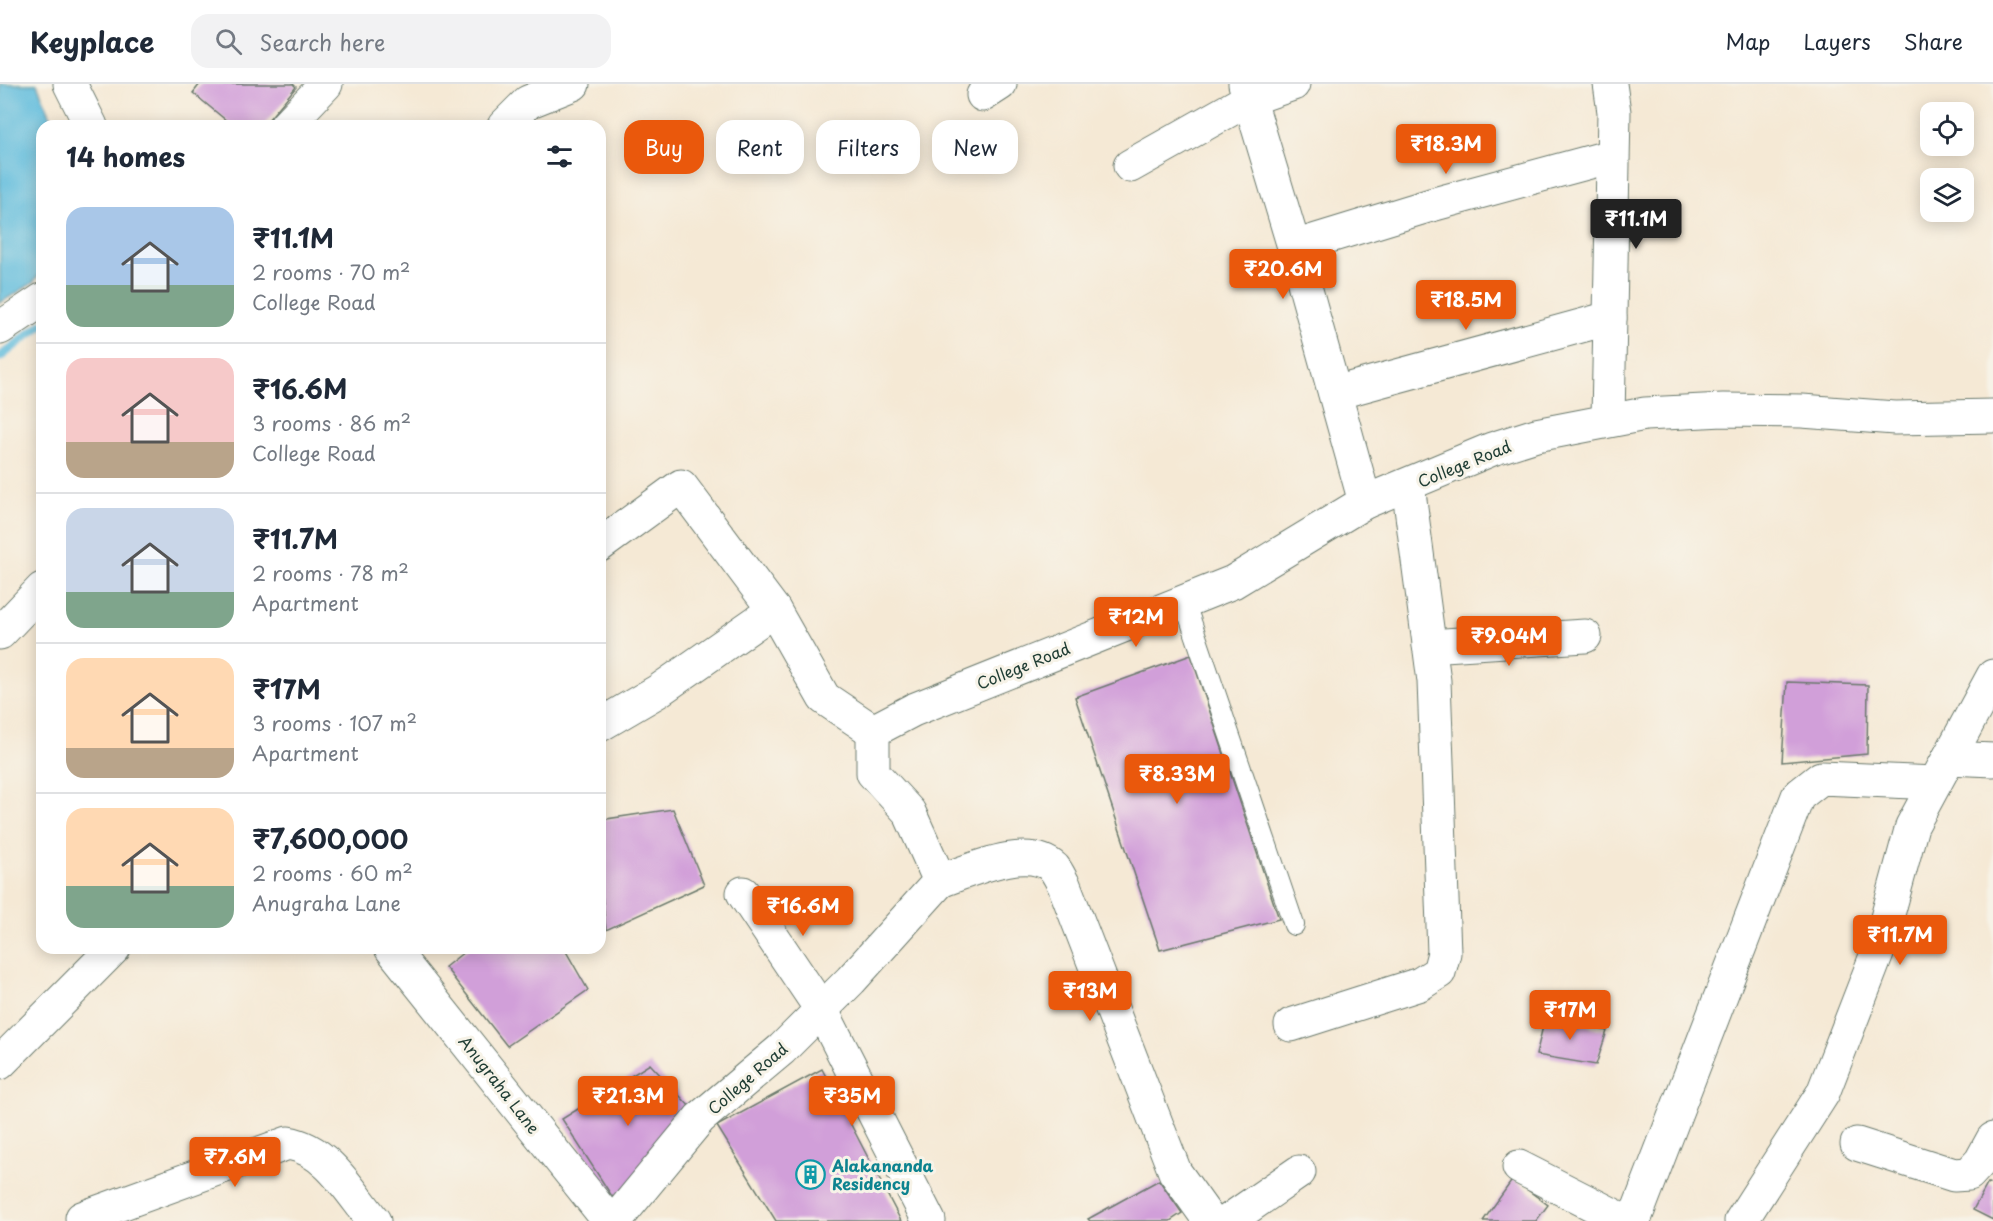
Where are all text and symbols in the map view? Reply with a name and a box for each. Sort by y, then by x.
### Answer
search box [191,14,611,68]
text: Keyplace [30,20,155,63]
icon: search [212,25,245,58]
text: Search here [260,25,385,58]
text: Map [1726,25,1770,57]
text: Layers [1803,25,1871,57]
text: Share [1904,25,1963,57]
map controls [1920,102,1974,222]
button: locate [1920,102,1974,156]
chip: Buy [624,120,704,174]
chip: Rent [716,120,804,174]
chip: Filters [816,120,920,174]
chip: New [932,120,1018,174]
pin: ₹18.3M [1397,124,1495,175]
text: ₹18.3M [1410,128,1482,158]
text: 14 homes [66,137,185,176]
icon: filters [543,140,576,173]
button: layers [1920,168,1974,222]
pin: ₹11.1M [1587,199,1685,250]
text: ₹11.1M [1604,203,1668,233]
text: ₹11.1M [252,218,334,257]
icon: home [114,231,186,303]
pin: ₹20.6M [1234,249,1332,300]
text: ₹20.6M [1243,253,1323,283]
text: 2 rooms · 70 m² [252,257,410,287]
pin: ₹18.5M [1417,280,1515,331]
text: ₹18.5M [1430,284,1502,314]
text: College Road [252,287,376,317]
text: ₹16.6M [252,369,347,408]
icon: home [114,382,186,454]
text: 3 rooms · 86 m² [252,408,411,438]
street label: College Road [1414,433,1514,493]
text: College Road [252,438,376,468]
text: ₹11.7M [252,519,338,558]
icon: home [114,532,186,604]
text: 2 rooms · 78 m² [252,558,409,588]
text: Apartment [252,588,359,618]
pin: ₹12M [1100,597,1172,648]
text: ₹12M [1108,601,1164,631]
pin: ₹9.04M [1460,616,1558,667]
text: ₹9.04M [1471,620,1547,650]
street label: College Road [973,635,1073,695]
text: ₹17M [252,669,321,708]
icon: home [114,682,186,754]
text: 3 rooms · 107 m² [252,708,417,738]
text: Apartment [252,738,359,768]
pin: ₹8.33M [1128,754,1226,805]
text: ₹8.33M [1139,758,1215,788]
text: ₹7,600,000 [252,819,408,858]
icon: home [114,832,186,904]
text: 2 rooms · 60 m² [252,858,413,888]
pin: ₹16.6M [754,886,852,937]
text: Anugraha Lane [252,888,401,918]
text: ₹16.6M [766,890,840,920]
pin: ₹11.7M [1851,915,1949,966]
text: ₹11.7M [1867,919,1933,949]
pin: ₹13M [1054,971,1126,1022]
text: ₹13M [1062,975,1118,1005]
pin: ₹17M [1534,990,1606,1041]
text: ₹17M [1544,994,1596,1024]
street label: Anugraha Lane [454,1030,546,1138]
street label: College Road [702,1036,792,1120]
pin: ₹21.3M [579,1076,677,1127]
pin: ₹35M [816,1076,888,1127]
text: ₹21.3M [592,1080,664,1110]
text: ₹35M [823,1080,881,1110]
pin: ₹7.6M [193,1137,277,1188]
text: ₹7.6M [204,1141,266,1171]
place label: Alakananda Residency [831,1153,934,1195]
building icon: Alakananda Residency [795,1158,827,1190]

